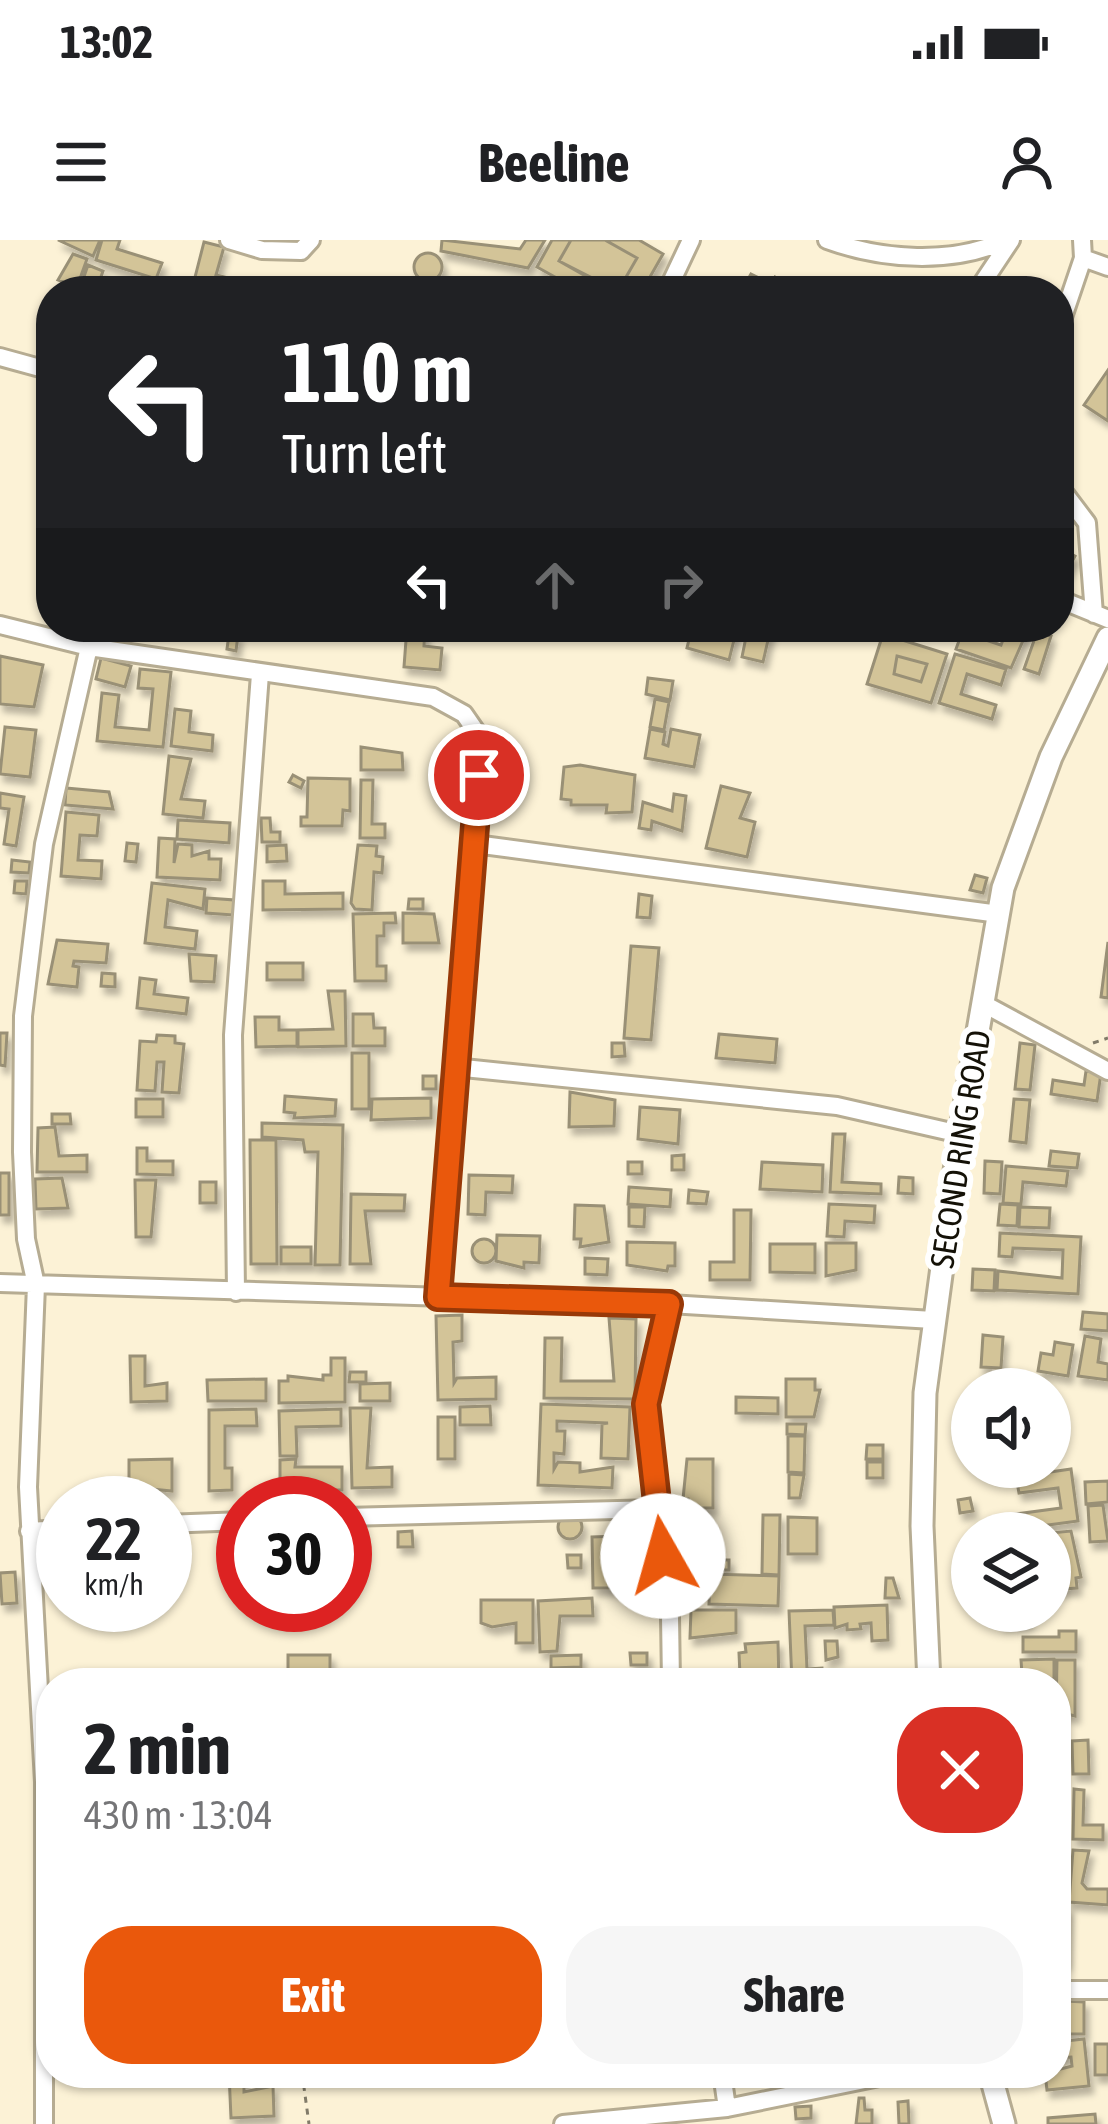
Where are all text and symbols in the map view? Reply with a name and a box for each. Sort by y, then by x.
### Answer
text: 13:02 [60,16,154,68]
icon: menu [48,129,114,195]
icon: person [994,129,1060,195]
text: Beeline [478,132,630,193]
icon: left [84,324,240,480]
text: 110 m [282,324,472,420]
text: Turn left [282,423,447,484]
icon: left [396,552,462,618]
icon: ahead [522,552,588,618]
icon: right [648,552,714,618]
pin [428,724,530,826]
icon: arrive [446,742,512,808]
street label: SECOND RING ROAD [922,1027,998,1271]
map controls [951,1368,1071,1632]
button: sound [951,1368,1071,1488]
speed limit sign: 30 [216,1476,372,1632]
position arrow [600,1493,726,1619]
text: 22 [86,1504,142,1573]
button: layers [951,1512,1071,1632]
text: km/h [84,1567,144,1601]
text: 2 min [84,1707,231,1789]
button: close [897,1707,1023,1833]
text: 430 m · 13:04 [84,1793,273,1837]
button: Exit [84,1926,542,2064]
button: Share [566,1926,1023,2064]

